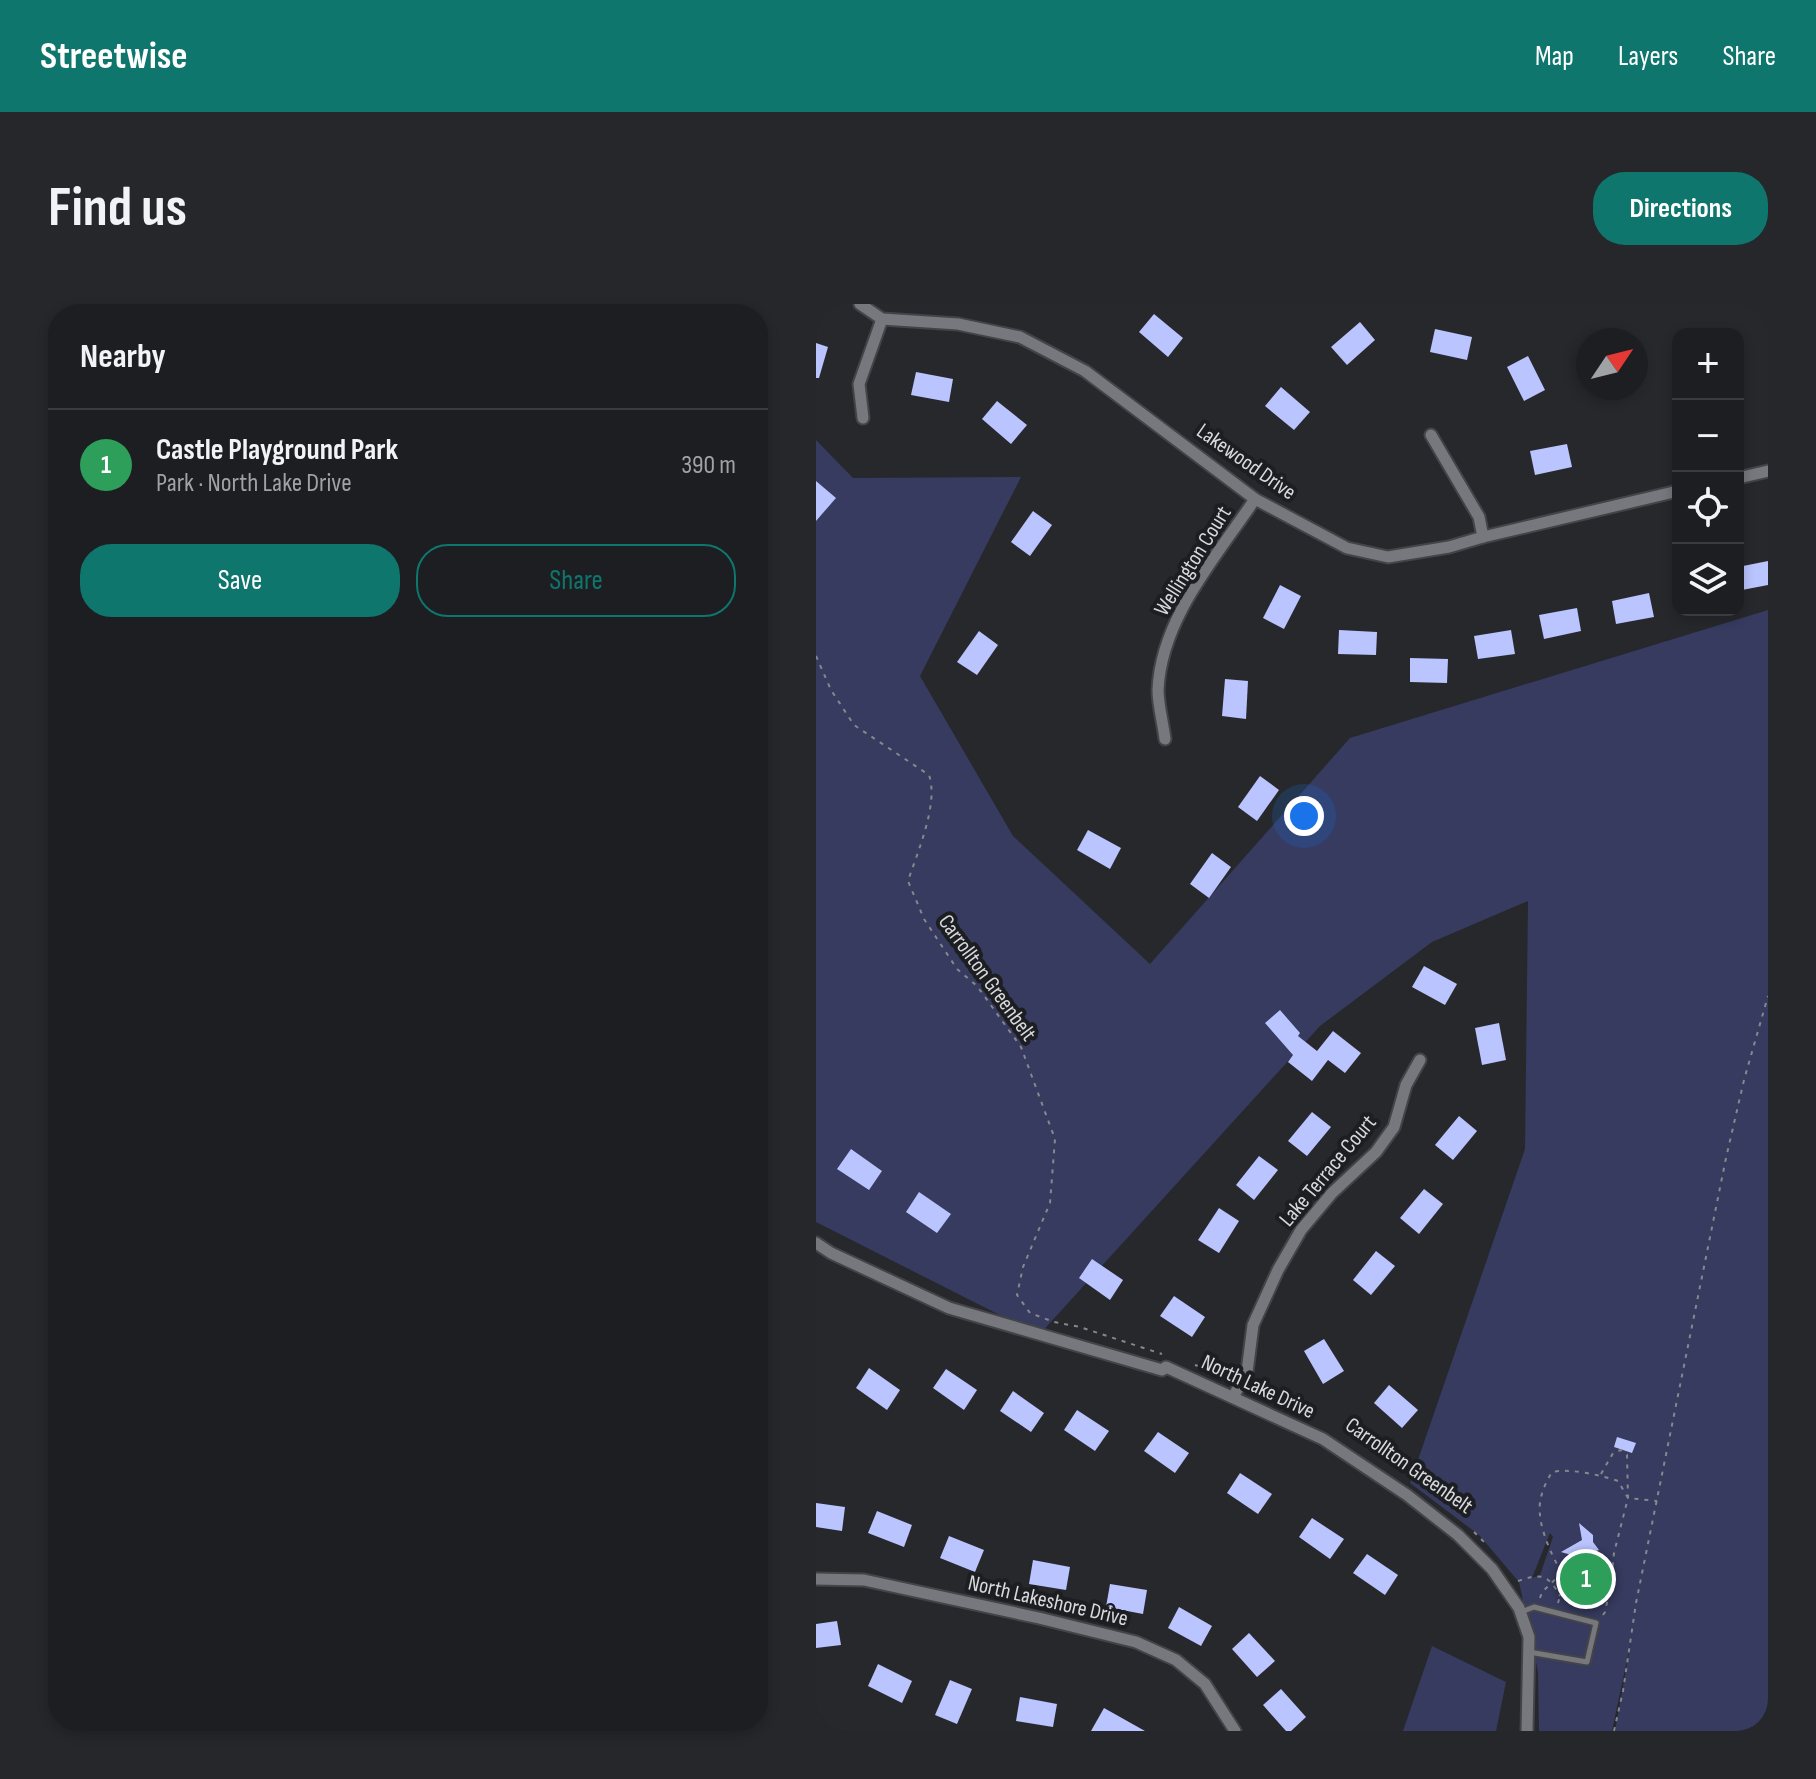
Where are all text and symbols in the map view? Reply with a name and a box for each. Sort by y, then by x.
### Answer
text: Streetwise [40,34,188,79]
text: Map [1535,40,1574,73]
text: Layers [1618,40,1678,73]
text: Share [1722,40,1776,73]
button: Directions [1593,172,1768,245]
text: Find us [48,175,187,242]
north arrow [1576,328,1648,400]
map controls [1672,328,1744,616]
button: + [1672,328,1744,400]
text: Nearby [80,336,166,377]
button: − [1672,400,1744,472]
street label: Lakewood Drive [1191,418,1301,506]
text: Castle Playground Park [156,432,398,468]
text: 1 [101,450,111,481]
text: 390 m [681,450,736,481]
text: Park · North Lake Drive [156,468,352,499]
button: locate [1672,472,1744,544]
street label: Wellington Court [1149,501,1238,621]
button: Save [80,544,400,617]
button: Share [416,544,736,617]
button: layers [1672,544,1744,616]
your location [1284,796,1324,836]
street label: Carrollton Greenbelt [932,909,1042,1047]
street label: Lake Terrace Court [1274,1110,1383,1232]
street label: North Lake Drive [1197,1349,1319,1425]
street label: Carrollton Greenbelt [1340,1412,1478,1520]
pin: 1 [1560,1549,1612,1609]
street label: North Lakeshore Drive [965,1569,1131,1633]

